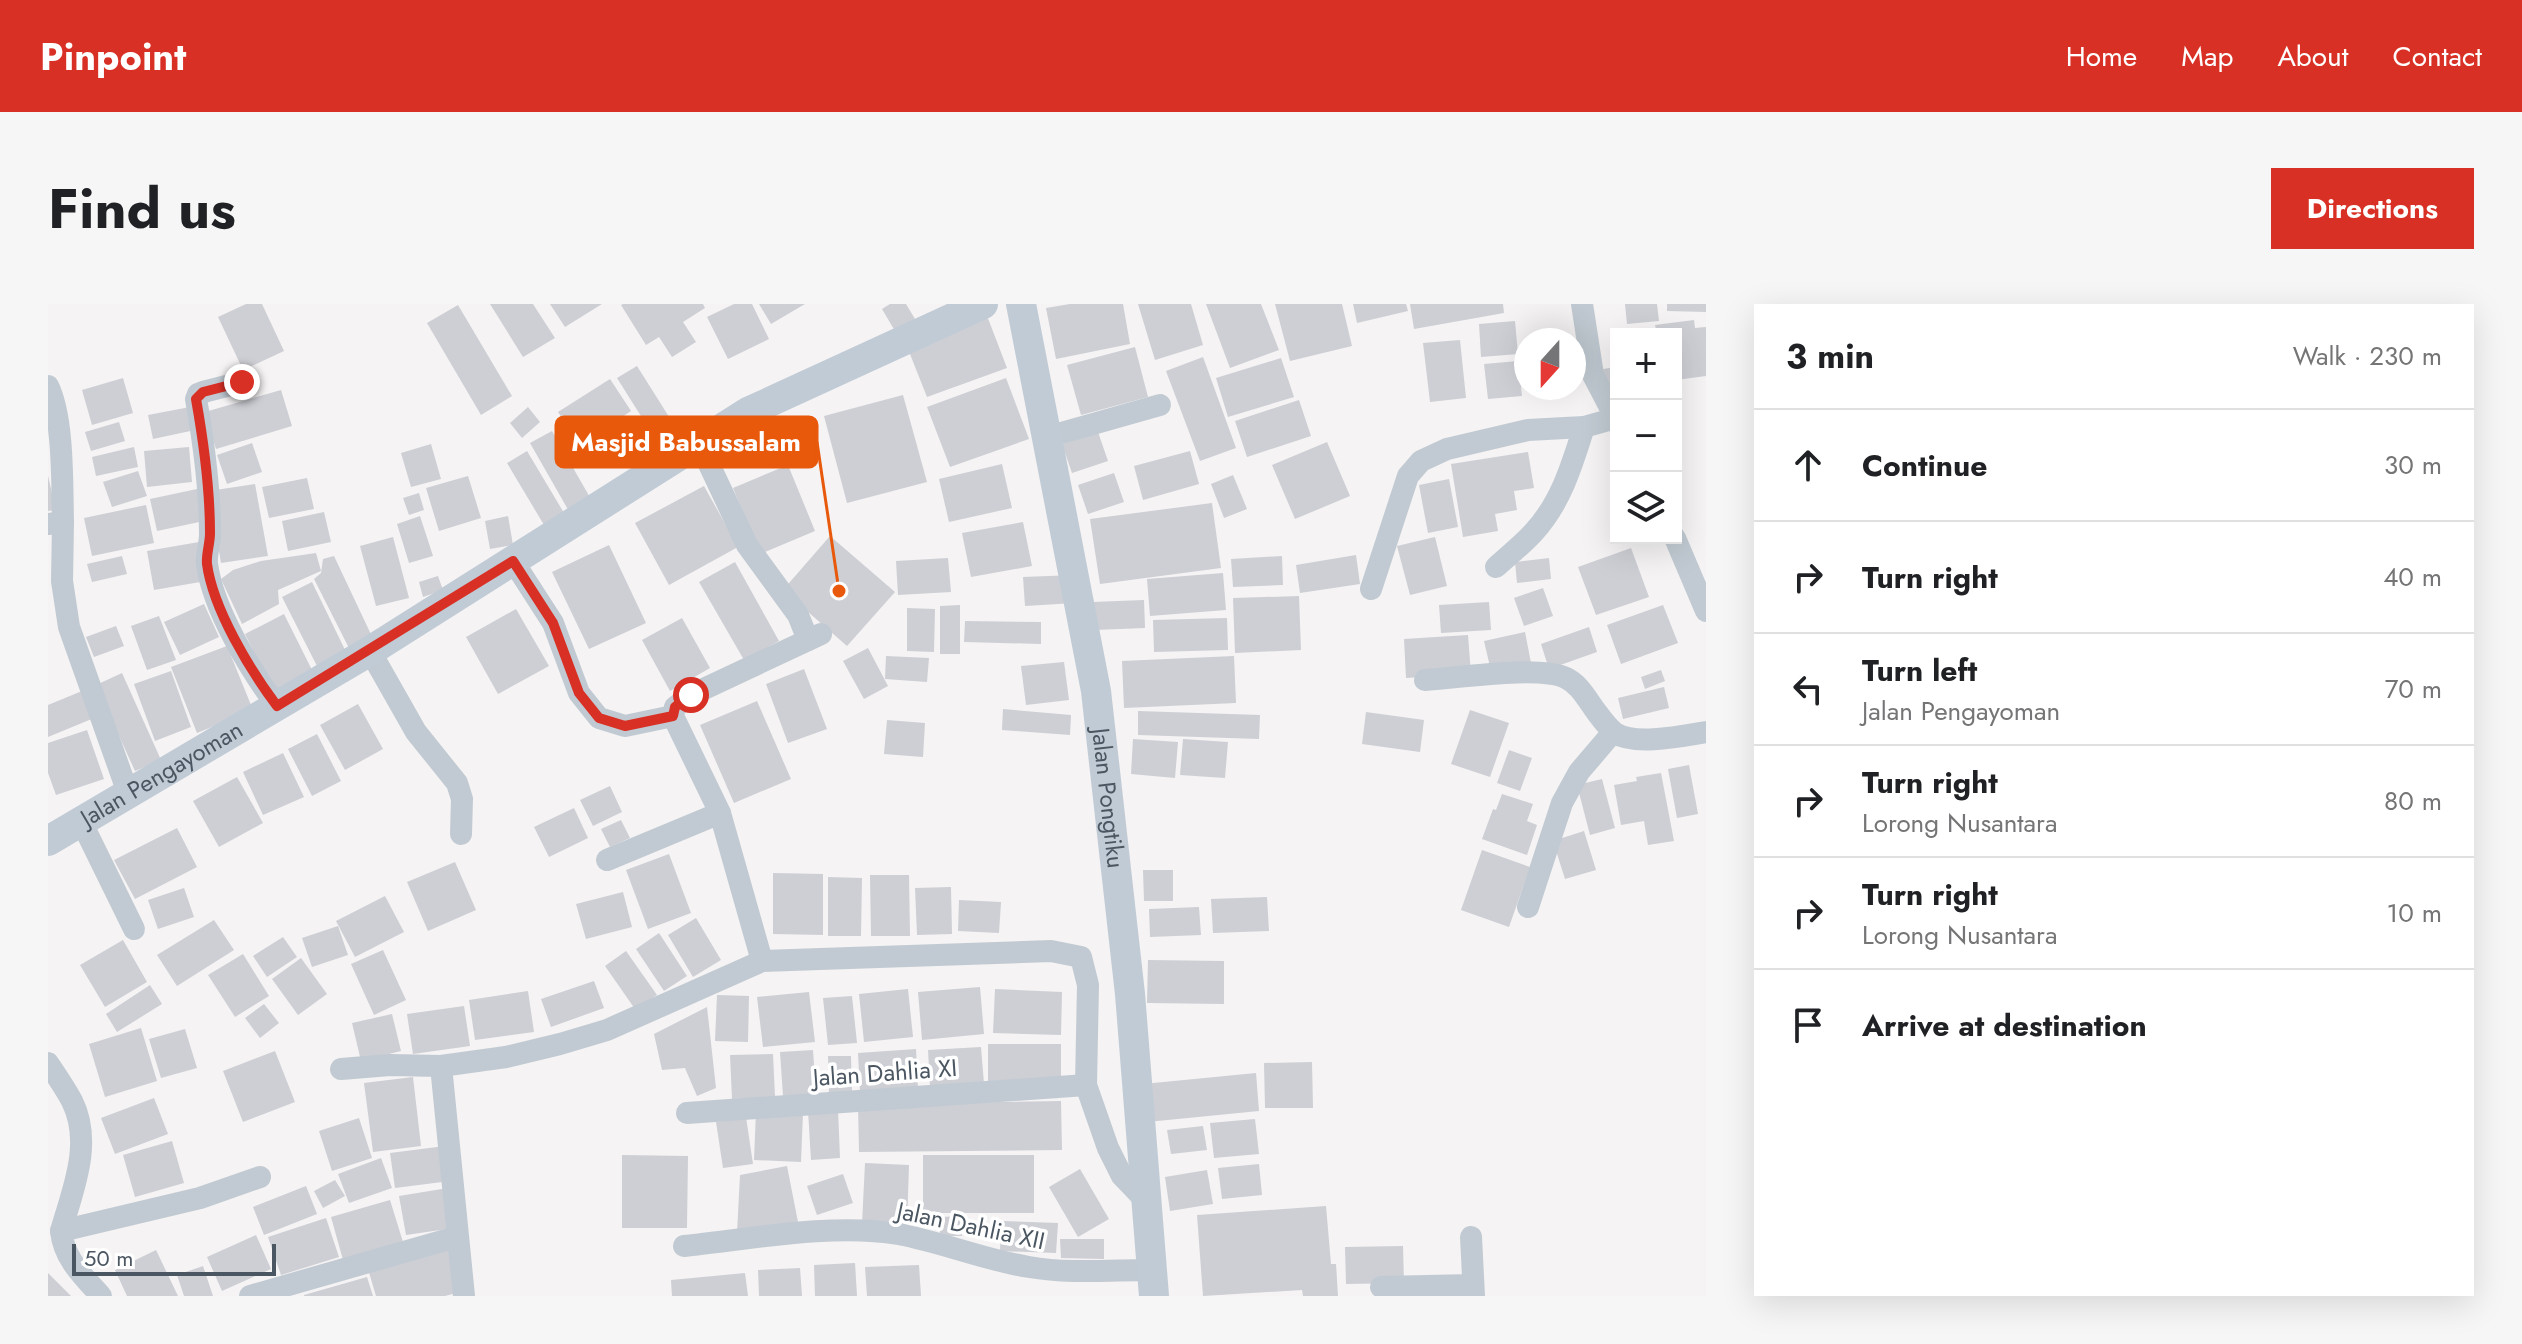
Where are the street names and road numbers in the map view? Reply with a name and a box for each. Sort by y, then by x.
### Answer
street label: Jalan Pengayoman [71,712,249,837]
street label: Jalan Pongtiku [1083,723,1134,870]
street label: Jalan Dahlia XI [809,1050,958,1095]
street label: Jalan Dahlia XII [891,1192,1048,1258]

